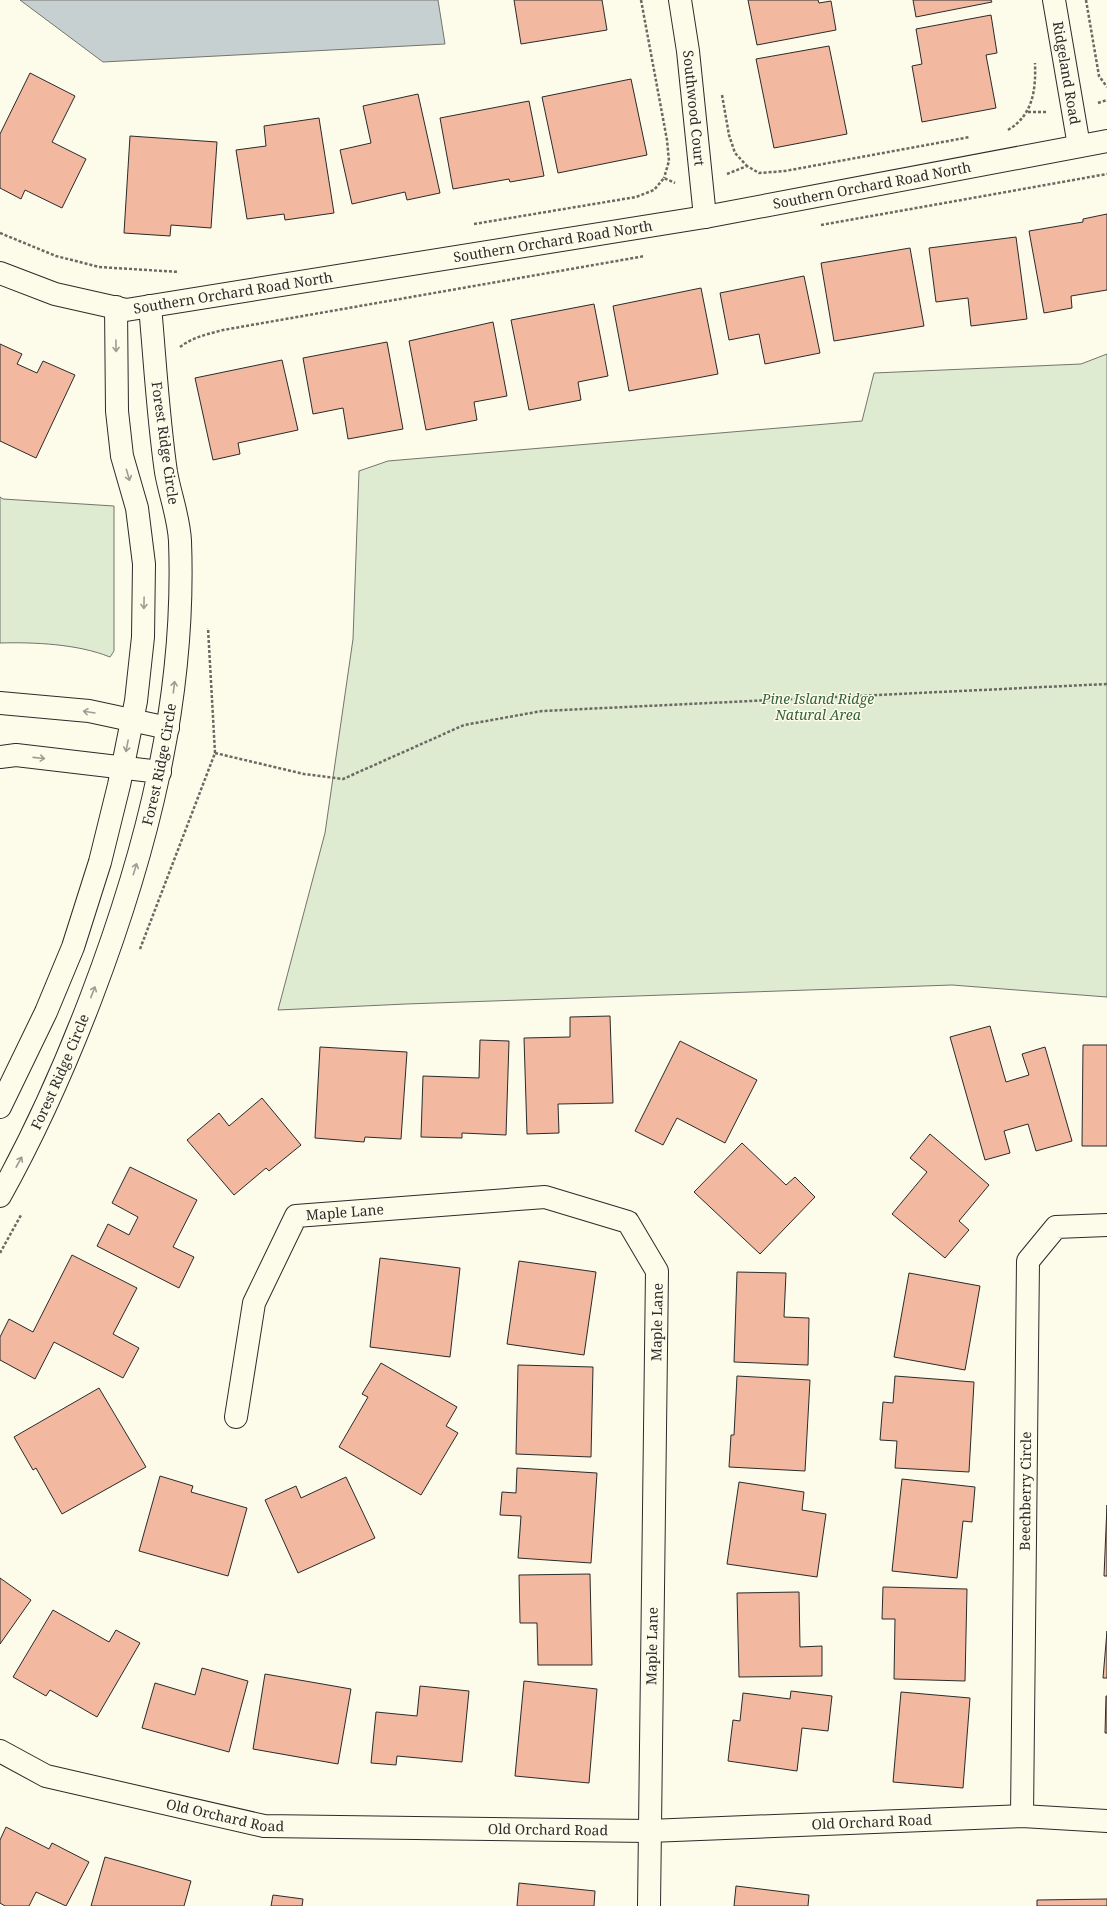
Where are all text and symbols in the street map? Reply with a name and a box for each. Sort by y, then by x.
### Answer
street label: Ridgeland Road [1049,20,1085,126]
street label: Southwood Court [679,49,710,167]
street label: Southern Orchard Road North [771,157,973,213]
street label: Southern Orchard Road North [452,216,654,266]
street label: Southern Orchard Road North [132,267,334,318]
one-way arrow [112,339,120,352]
street label: Forest Ridge Circle [147,380,184,506]
one-way arrow [125,468,132,481]
one-way arrow [140,596,148,609]
one-way arrow [170,681,178,694]
park label: Pine Island Ridge Natural Area [761,689,874,724]
street label: Forest Ridge Circle [137,702,180,827]
one-way arrow [83,708,96,716]
one-way arrow [122,739,130,752]
one-way arrow [32,754,45,761]
one-way arrow [132,862,139,875]
one-way arrow [90,986,98,998]
street label: Forest Ridge Circle [26,1011,93,1133]
one-way arrow [16,1156,23,1168]
street label: Maple Lane [305,1199,385,1224]
street label: Maple Lane [646,1283,667,1361]
street label: Beechberry Circle [1015,1431,1035,1551]
street label: Maple Lane [641,1607,662,1685]
street label: Old Orchard Road [164,1794,285,1836]
street label: Old Orchard Road [811,1810,933,1833]
street label: Old Orchard Road [488,1819,609,1839]

